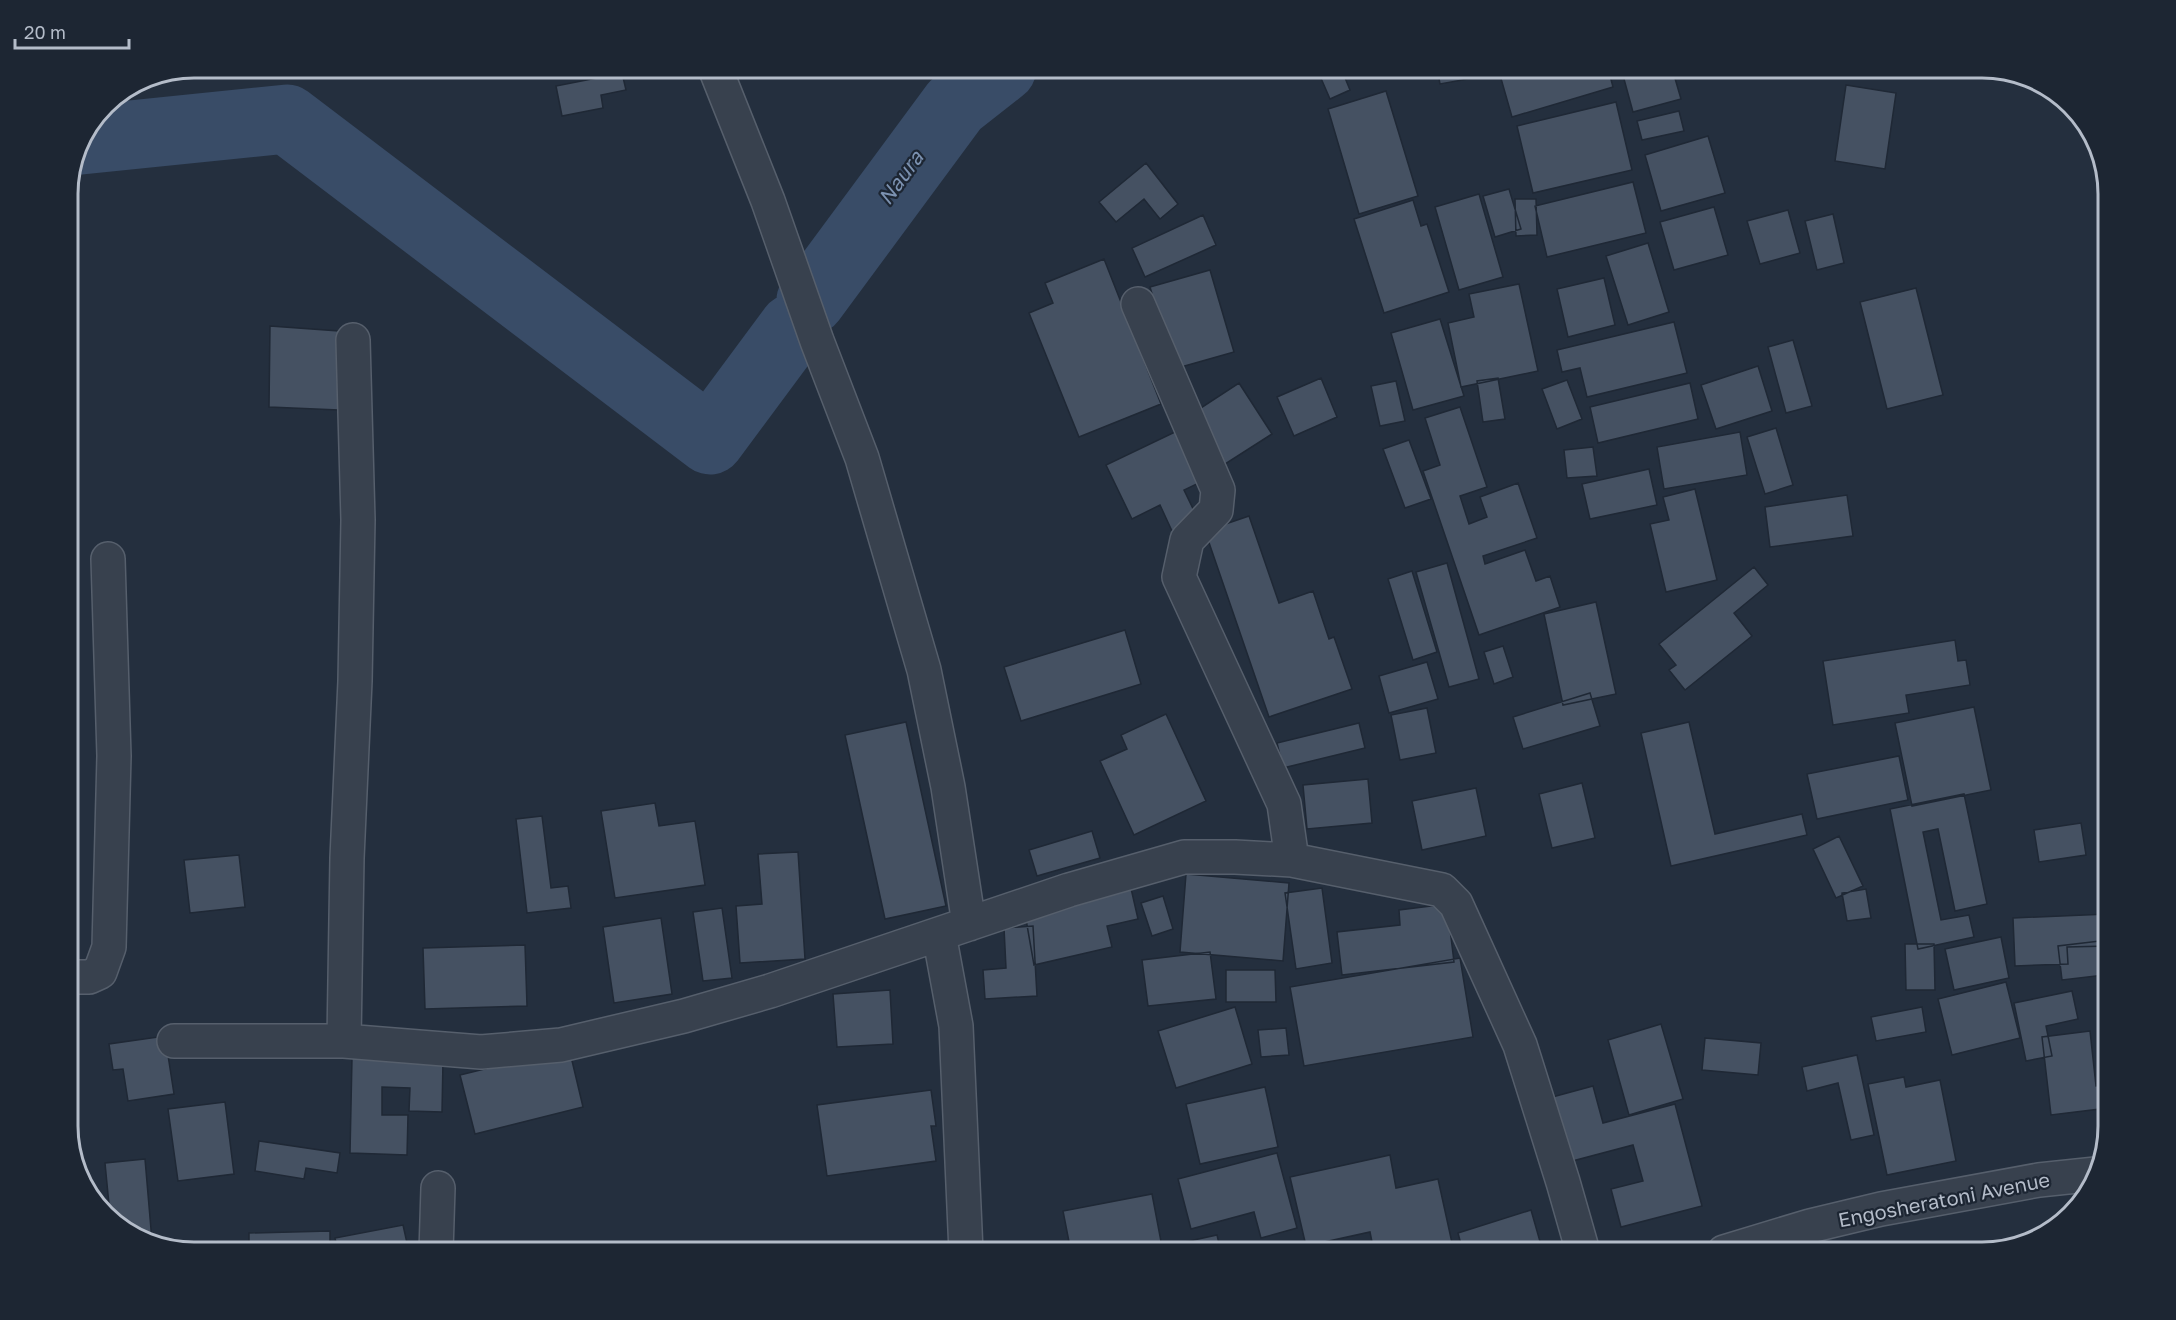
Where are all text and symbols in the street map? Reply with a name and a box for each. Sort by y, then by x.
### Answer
scale bar [15,12,129,50]
text: 20 m [24,21,66,43]
water label: Naura [872,144,929,209]
street label: Engosheratoni Avenue [1836,1167,2052,1231]

